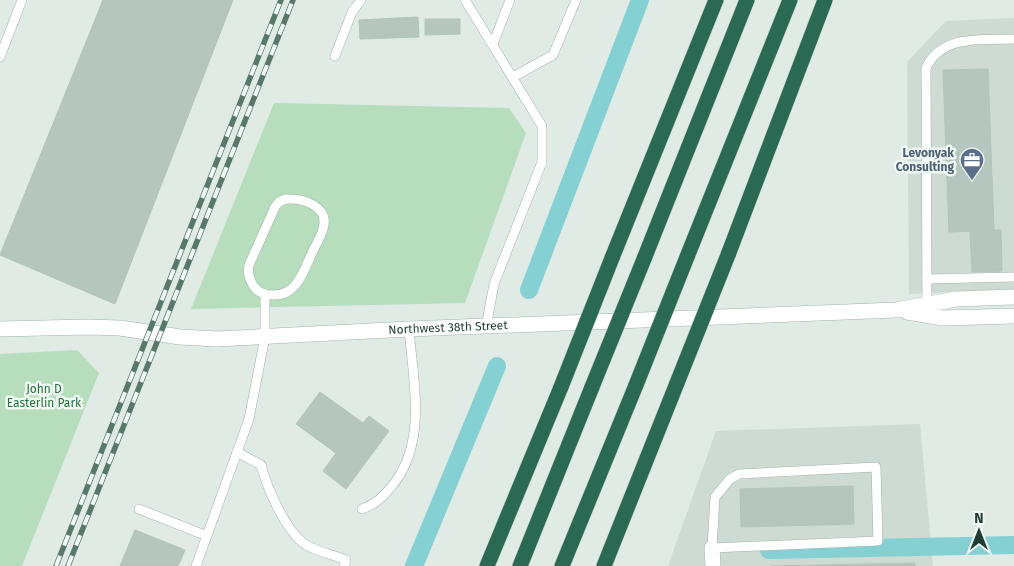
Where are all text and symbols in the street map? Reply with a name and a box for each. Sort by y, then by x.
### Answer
place label: Levonyak Consulting [896,146,954,174]
office icon: Levonyak Consulting [959,147,985,181]
street label: Northwest 38th Street [388,318,509,337]
park label: John D Easterlin Park [7,382,82,410]
north arrow [954,506,1004,556]
text: N [974,510,984,527]

